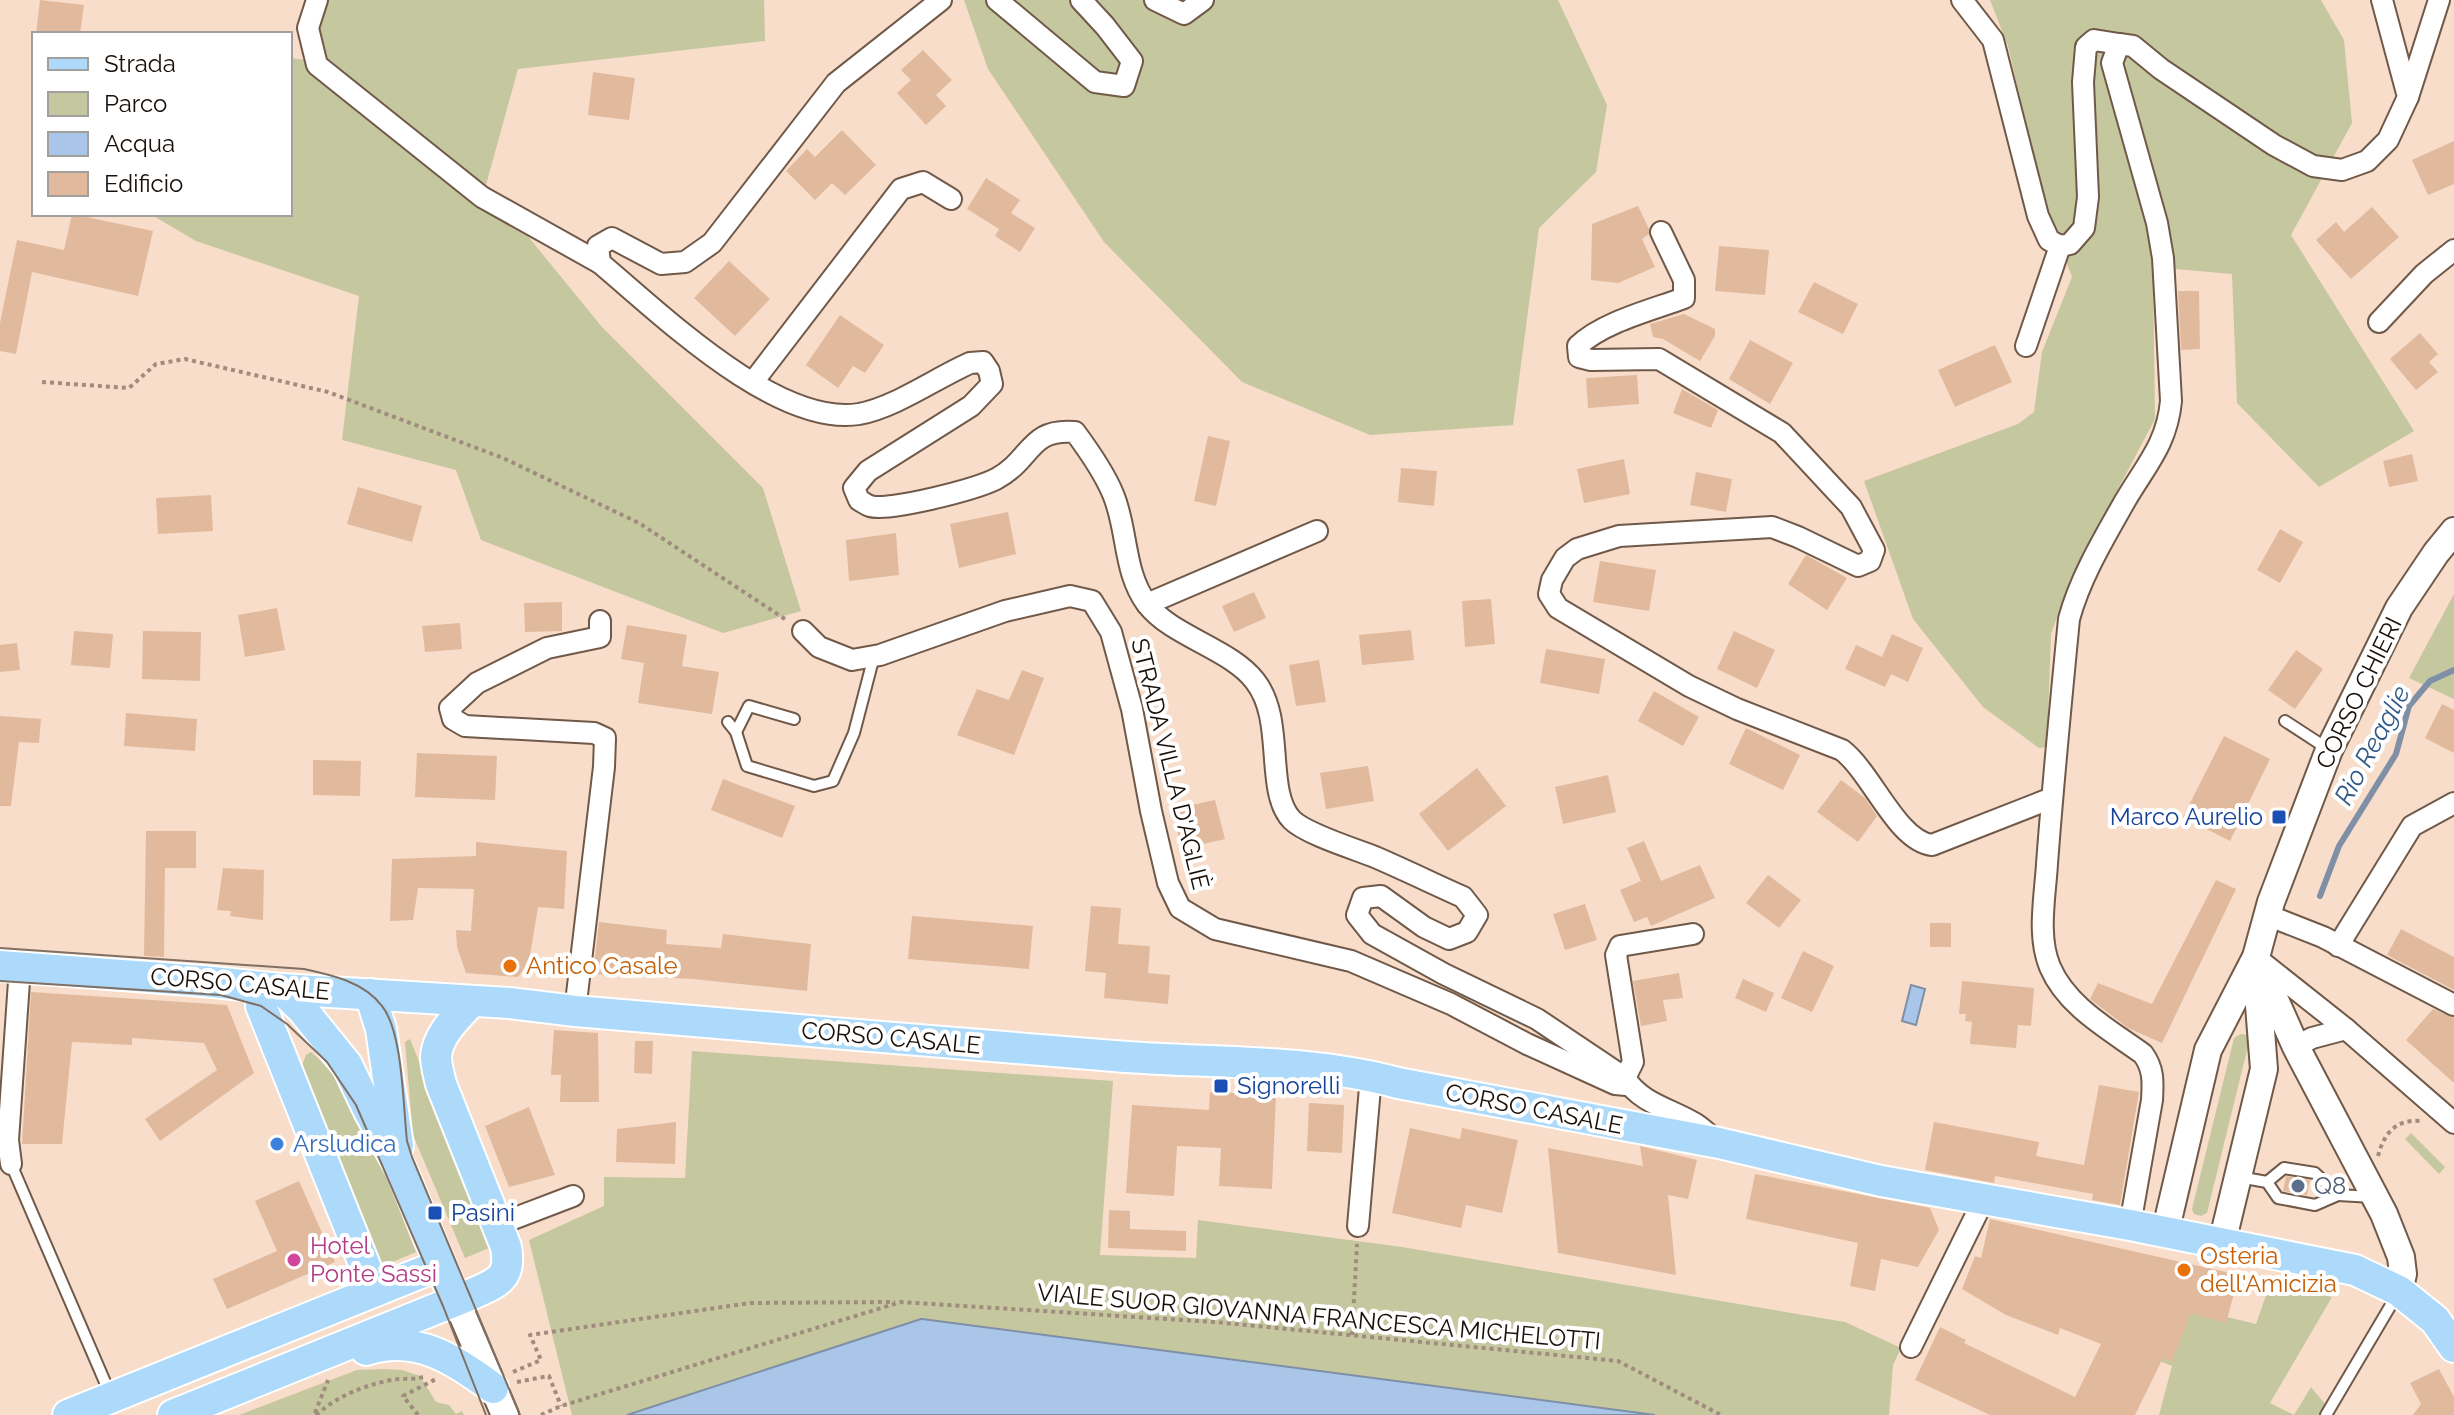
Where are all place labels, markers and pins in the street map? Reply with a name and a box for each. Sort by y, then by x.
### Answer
place label: Marco Aurelio [2110,802,2263,831]
marker: Marco Aurelio [2270,808,2288,826]
place label: Antico Casale [526,951,678,980]
marker: Antico Casale [501,957,519,975]
place label: Signorelli [1237,1071,1340,1100]
marker: Signorelli [1212,1077,1230,1095]
place label: Arsludica [293,1129,396,1158]
marker: Arsludica [268,1135,286,1153]
place label: Q8 [2314,1171,2346,1200]
marker: Q8 [2289,1177,2307,1195]
place label: Pasini [451,1198,515,1227]
marker: Pasini [426,1204,444,1222]
place label: Hotel Ponte Sassi [310,1231,437,1288]
place label: Osteria dell'Amicizia [2200,1241,2337,1298]
marker: Hotel Ponte Sassi [285,1251,303,1269]
marker: Osteria dell'Amicizia [2175,1261,2193,1279]

